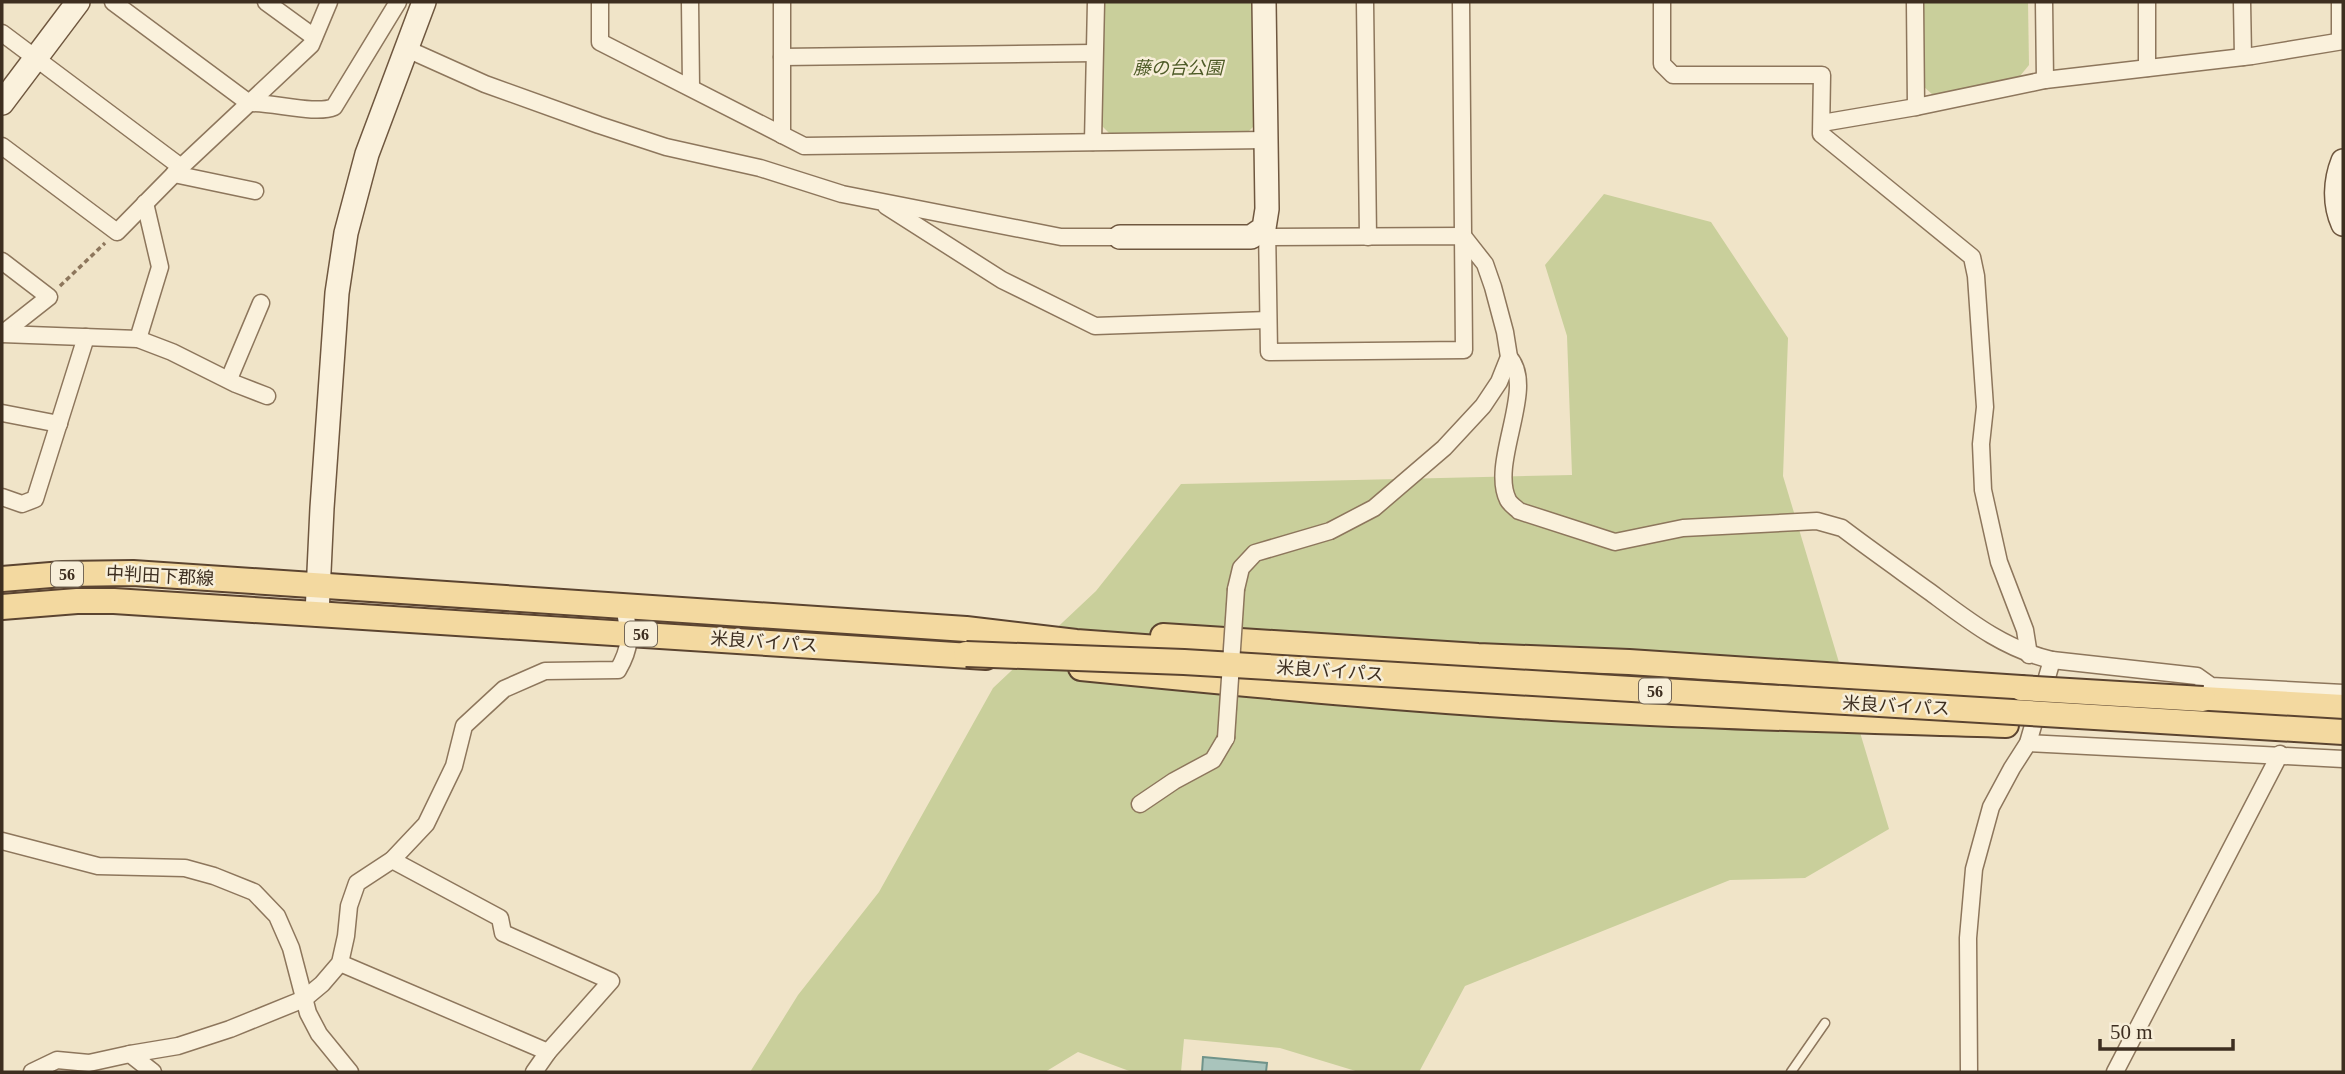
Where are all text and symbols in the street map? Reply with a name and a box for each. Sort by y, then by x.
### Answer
park label: 藤の台公園 [1133,58,1226,78]
road number: 56 [51,562,83,586]
street label: 中判田下郡線 [106,563,214,589]
road number: 56 [625,622,657,646]
street label: 米良バイパス [710,628,818,656]
street label: 米良バイパス [1276,657,1384,685]
road number: 56 [1639,678,1671,704]
street label: 米良バイパス [1842,693,1950,719]
scale bar [2100,1007,2233,1052]
text: 50 m [2110,1020,2153,1044]

